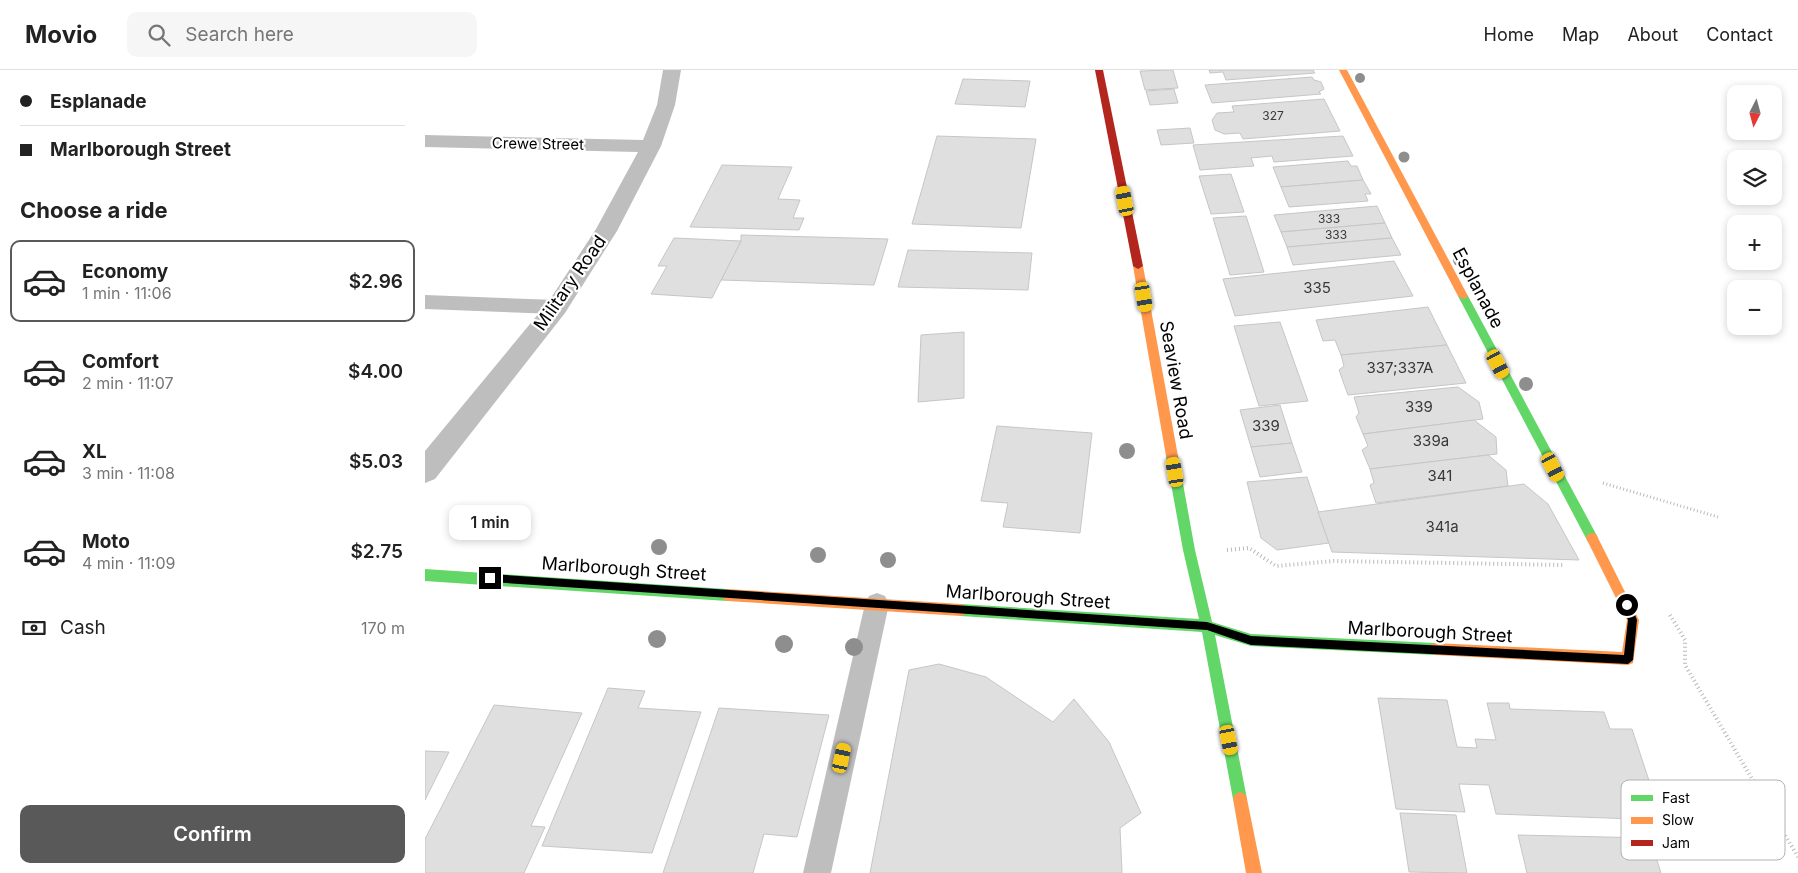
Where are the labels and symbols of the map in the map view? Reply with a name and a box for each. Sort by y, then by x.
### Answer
north arrow [1727,85,1783,140]
house number: 327 [1262,108,1284,123]
street label: Crewe Street [492,133,584,154]
car [1114,185,1135,217]
house number: 333 [1318,211,1340,226]
house number: 333 [1325,227,1347,242]
street label: Military Road [529,231,610,334]
street label: Esplanade [1448,244,1508,332]
house number: 335 [1303,278,1331,297]
car [1134,281,1153,313]
street label: Seaview Road [1156,319,1197,441]
car [1484,347,1511,381]
house number: 337;337A [1367,358,1433,377]
house number: 339 [1405,397,1433,416]
house number: 339 [1252,416,1280,435]
house number: 339a [1413,431,1449,450]
car [1539,450,1566,484]
car [1165,456,1184,488]
house number: 341 [1428,466,1452,485]
callout: 1 min [449,506,531,540]
house number: 341a [1425,517,1459,536]
street label: Marlborough Street [541,552,707,585]
route end [479,567,501,589]
street label: Marlborough Street [945,580,1111,613]
route start [1616,594,1638,616]
street label: Marlborough Street [1347,617,1513,646]
car [1218,724,1239,756]
car [831,742,852,774]
legend [1621,780,1785,860]
text: Fast [1662,789,1690,806]
text: Slow [1662,811,1694,828]
text: Jam [1662,834,1690,851]

